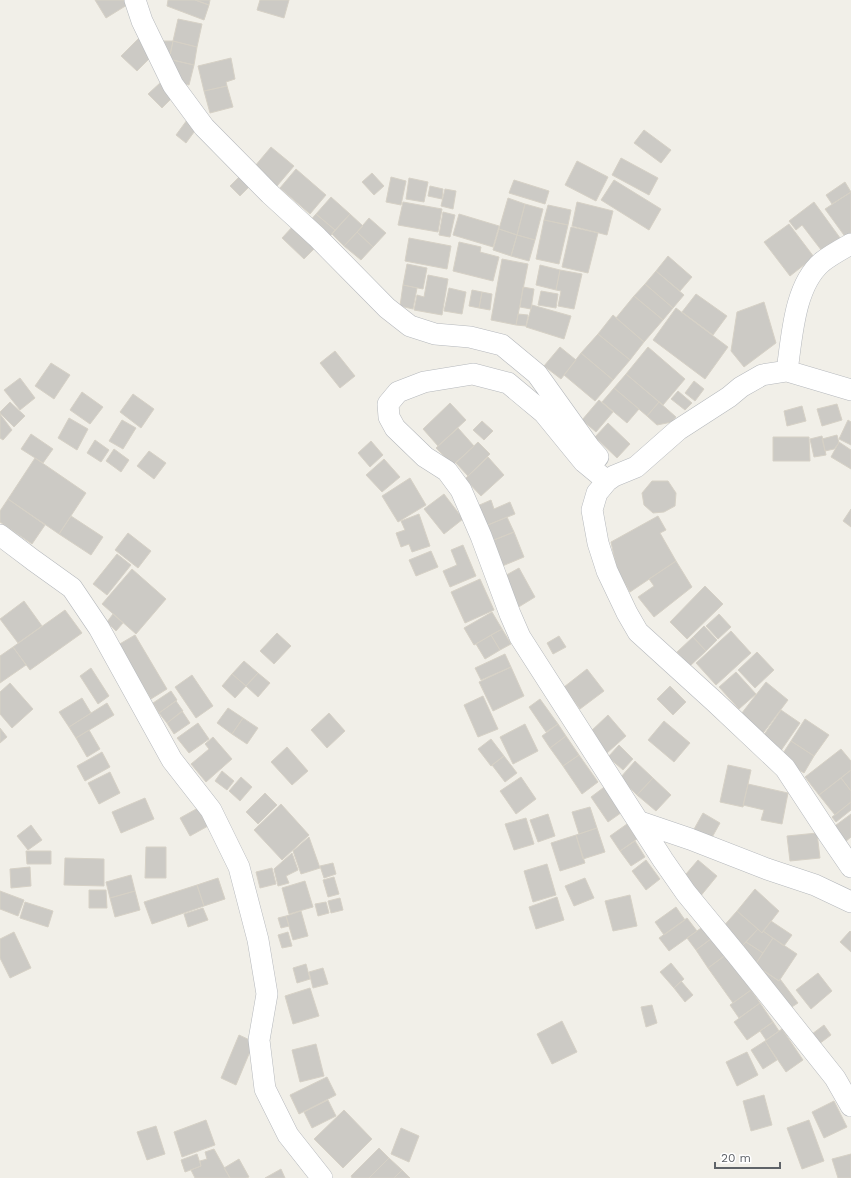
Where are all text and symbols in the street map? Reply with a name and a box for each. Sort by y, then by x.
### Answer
scale bar [715,1144,780,1170]
text: 20 m [721,1151,751,1165]

